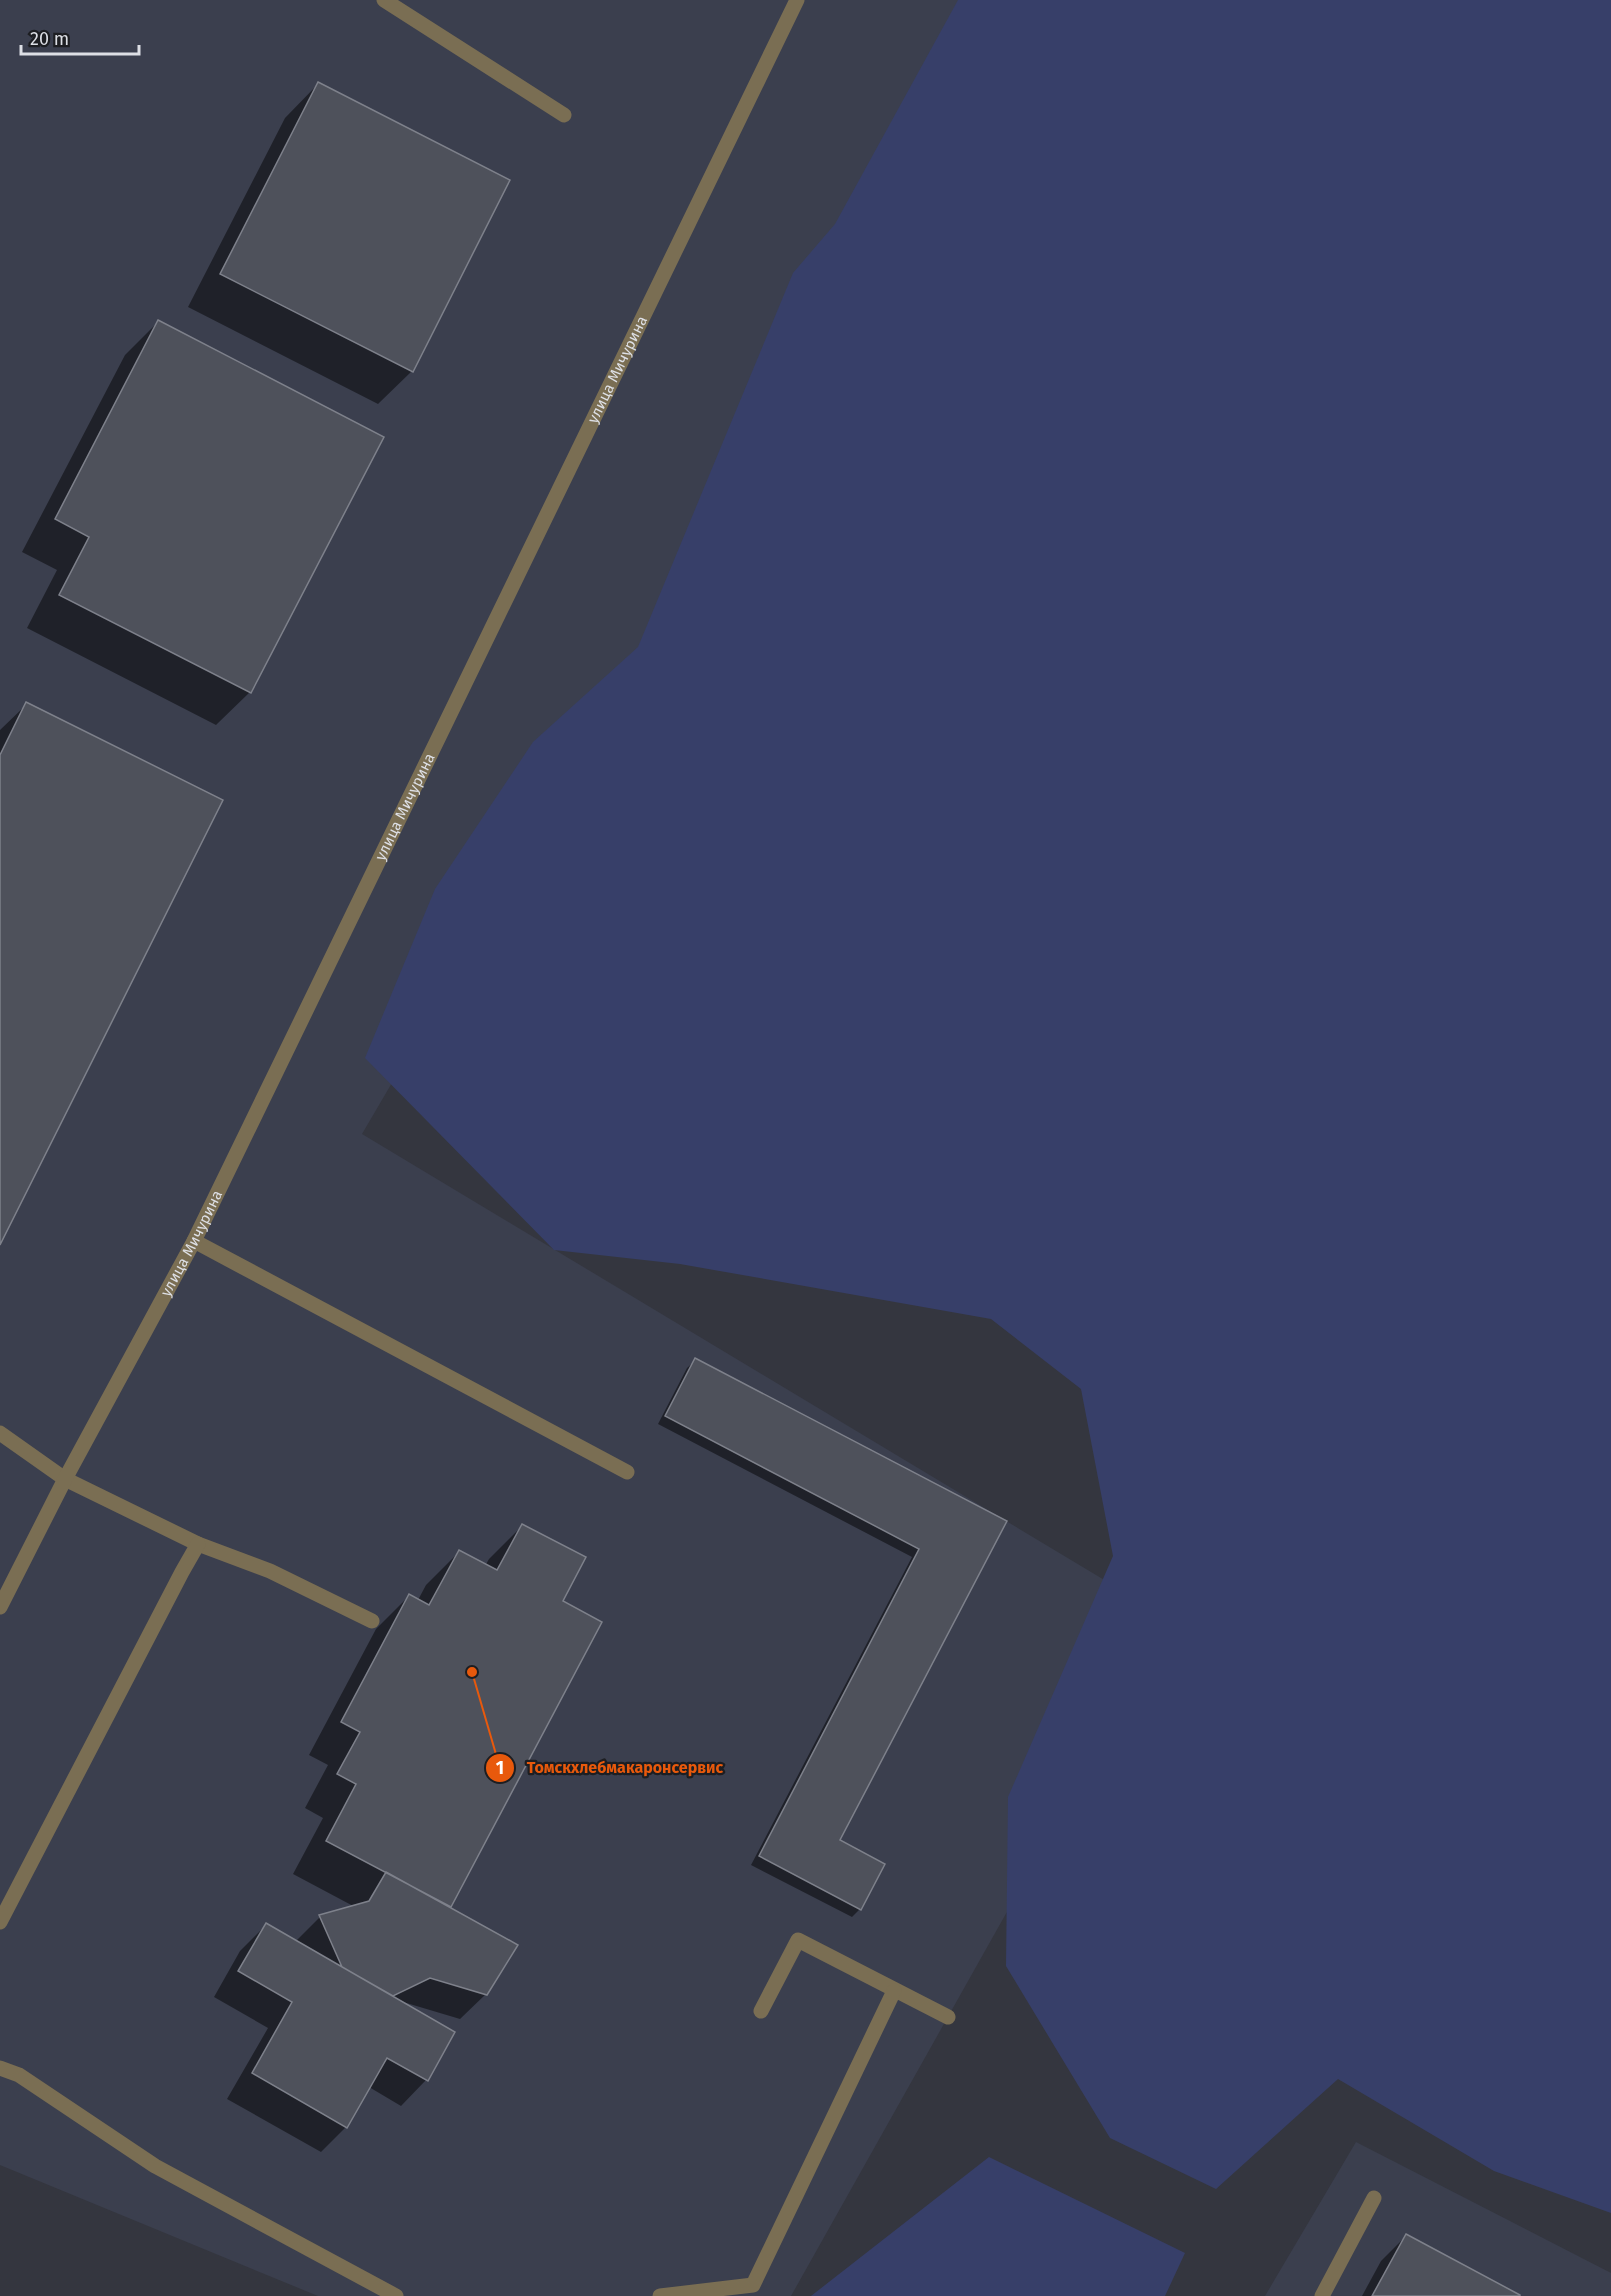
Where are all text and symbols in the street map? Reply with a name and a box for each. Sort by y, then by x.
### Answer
scale bar [21,18,140,56]
text: 20 m [30,28,69,50]
street label: улица Мичурина [584,313,651,426]
street label: улица Мичурина [371,750,439,863]
street label: улица Мичурина [157,1187,226,1300]
callout: Томскхлебмакаронсервис [485,1751,735,1785]
text: 1 [496,1757,504,1779]
text: Томскхлебмакаронсервис [527,1758,724,1777]

